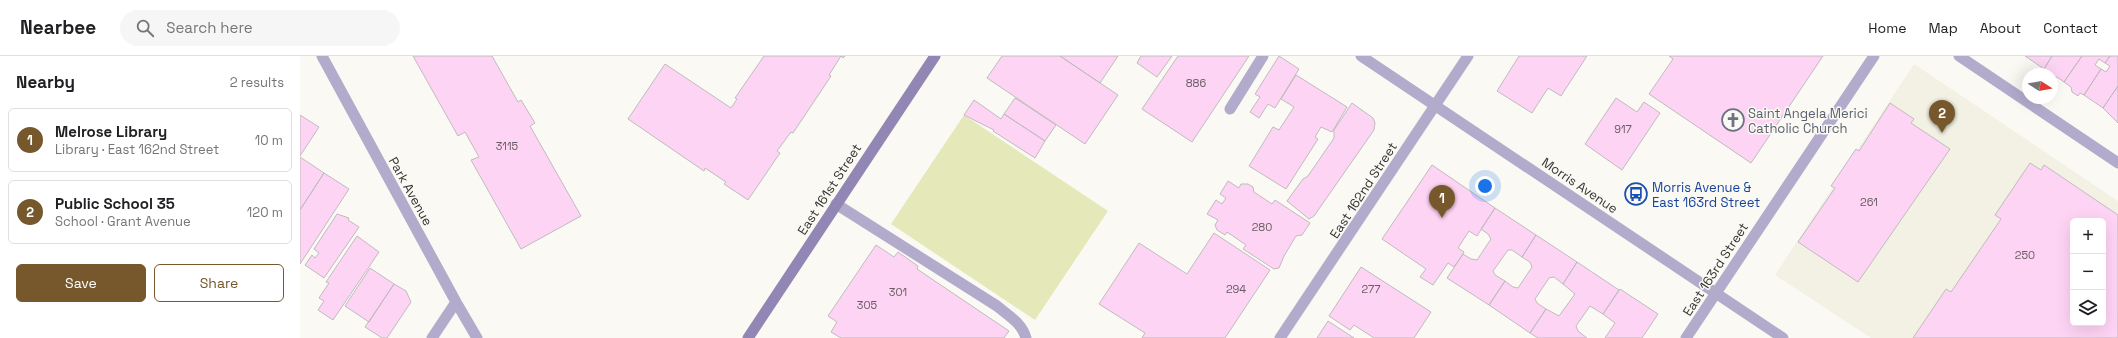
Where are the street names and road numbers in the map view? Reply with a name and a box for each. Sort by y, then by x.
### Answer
street label: East 162nd Street [1326,139,1401,242]
street label: East 161st Street [794,140,865,238]
street label: Park Avenue [385,154,436,229]
street label: Morris Avenue [1538,154,1621,217]
street label: East 163rd Street [1679,219,1752,319]

